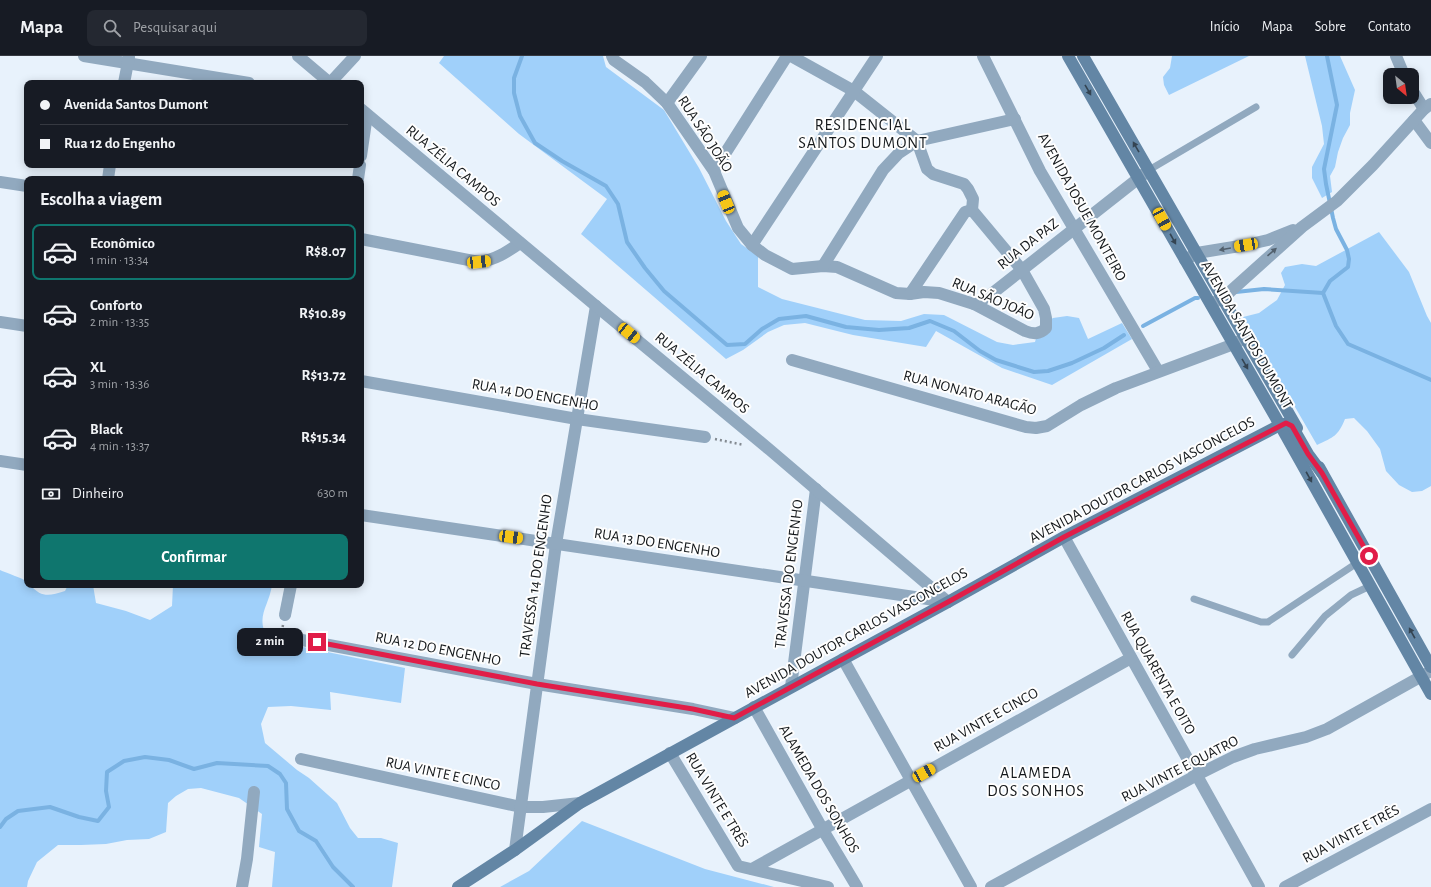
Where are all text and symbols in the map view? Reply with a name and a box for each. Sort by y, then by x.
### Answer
search box [87,10,367,46]
icon: search [101,17,123,39]
text: Mapa [20,18,63,37]
text: Pesquisar aqui [133,20,217,35]
text: Início [1210,20,1240,34]
text: Mapa [1262,20,1293,34]
text: Sobre [1315,20,1346,34]
text: Contato [1368,20,1411,34]
north arrow [1383,68,1419,104]
map controls [1383,68,1419,104]
one-way arrow [1084,84,1091,96]
street label: RUA SÃO JOÃO [675,93,736,175]
text: Avenida Santos Dumont [64,97,208,112]
district label: RESIDENCIAL SANTOS DUMONT [798,117,928,151]
street label: RUA ZÉLIA CAMPOS [403,121,504,210]
street label: AVENIDA JOSUE MONTEIRO [1035,130,1129,284]
text: Rua 12 do Engenho [64,136,176,151]
one-way arrow [1132,141,1139,153]
car [716,189,736,215]
text: Escolha a viagem [40,191,162,209]
car [1151,206,1173,232]
street label: RUA DA PAZ [995,216,1061,272]
one-way arrow [1170,233,1177,245]
icon: car [42,234,78,270]
text: Econômico [90,236,155,251]
car [1233,237,1259,253]
text: R$8.07 [305,244,346,259]
one-way arrow [1218,246,1231,252]
one-way arrow [1267,248,1278,257]
text: 1 min · 13:34 [90,254,149,267]
car [466,255,492,269]
street label: AVENIDA SANTOS DUMONT [1198,258,1296,412]
street label: RUA SÃO JOÃO [950,274,1037,323]
icon: car [42,296,78,332]
text: Conforto [90,298,142,313]
text: R$10.89 [299,306,346,321]
text: 2 min · 13:35 [90,316,149,329]
car [616,321,642,345]
street label: RUA ZÉLIA CAMPOS [652,328,753,417]
icon: car [42,358,78,394]
one-way arrow [1242,358,1249,370]
text: XL [90,360,106,375]
street label: RUA NONATO ARAGÃO [902,367,1038,418]
text: R$13.72 [302,368,346,383]
street label: RUA 14 DO ENGENHO [471,376,599,414]
text: 3 min · 13:36 [90,378,149,391]
street label: AVENIDA DOUTOR CARLOS VASCONCELOS [1027,414,1257,546]
icon: car [42,420,78,456]
text: Black [90,422,123,437]
text: R$15.34 [301,430,346,445]
text: 4 min · 13:37 [90,440,150,453]
one-way arrow [1306,471,1313,483]
icon: cash [40,483,62,505]
text: Dinheiro [72,486,124,501]
text: 630 m [317,487,348,500]
street label: TRAVESSA 14 DO ENGENHO [517,493,555,659]
street label: TRAVESSA DO ENGENHO [772,499,806,649]
street label: RUA 13 DO ENGENHO [593,526,721,560]
car [498,529,524,545]
button: Confirmar [40,534,348,580]
route start [1360,547,1378,565]
street label: AVENIDA DOUTOR CARLOS VASCONCELOS [742,565,970,701]
street label: RUA QUARENTA E OITO [1118,609,1198,737]
one-way arrow [1409,627,1415,639]
callout: 2 min [237,628,303,656]
street label: RUA 12 DO ENGENHO [374,629,502,669]
route end [308,633,326,651]
text: 2 min [256,635,284,648]
street label: RUA VINTE E CINCO [931,685,1041,755]
street label: ALAMEDA DOS SONHOS [776,722,862,856]
street label: RUA VINTE E QUATRO [1119,733,1241,805]
street label: RUA VINTE E TRÊS [683,750,752,850]
street label: RUA VINTE E CINCO [384,755,502,793]
car [911,762,937,784]
district label: ALAMEDA DOS SONHOS [987,765,1085,799]
street label: RUA VINTE E TRÊS [1300,801,1402,866]

